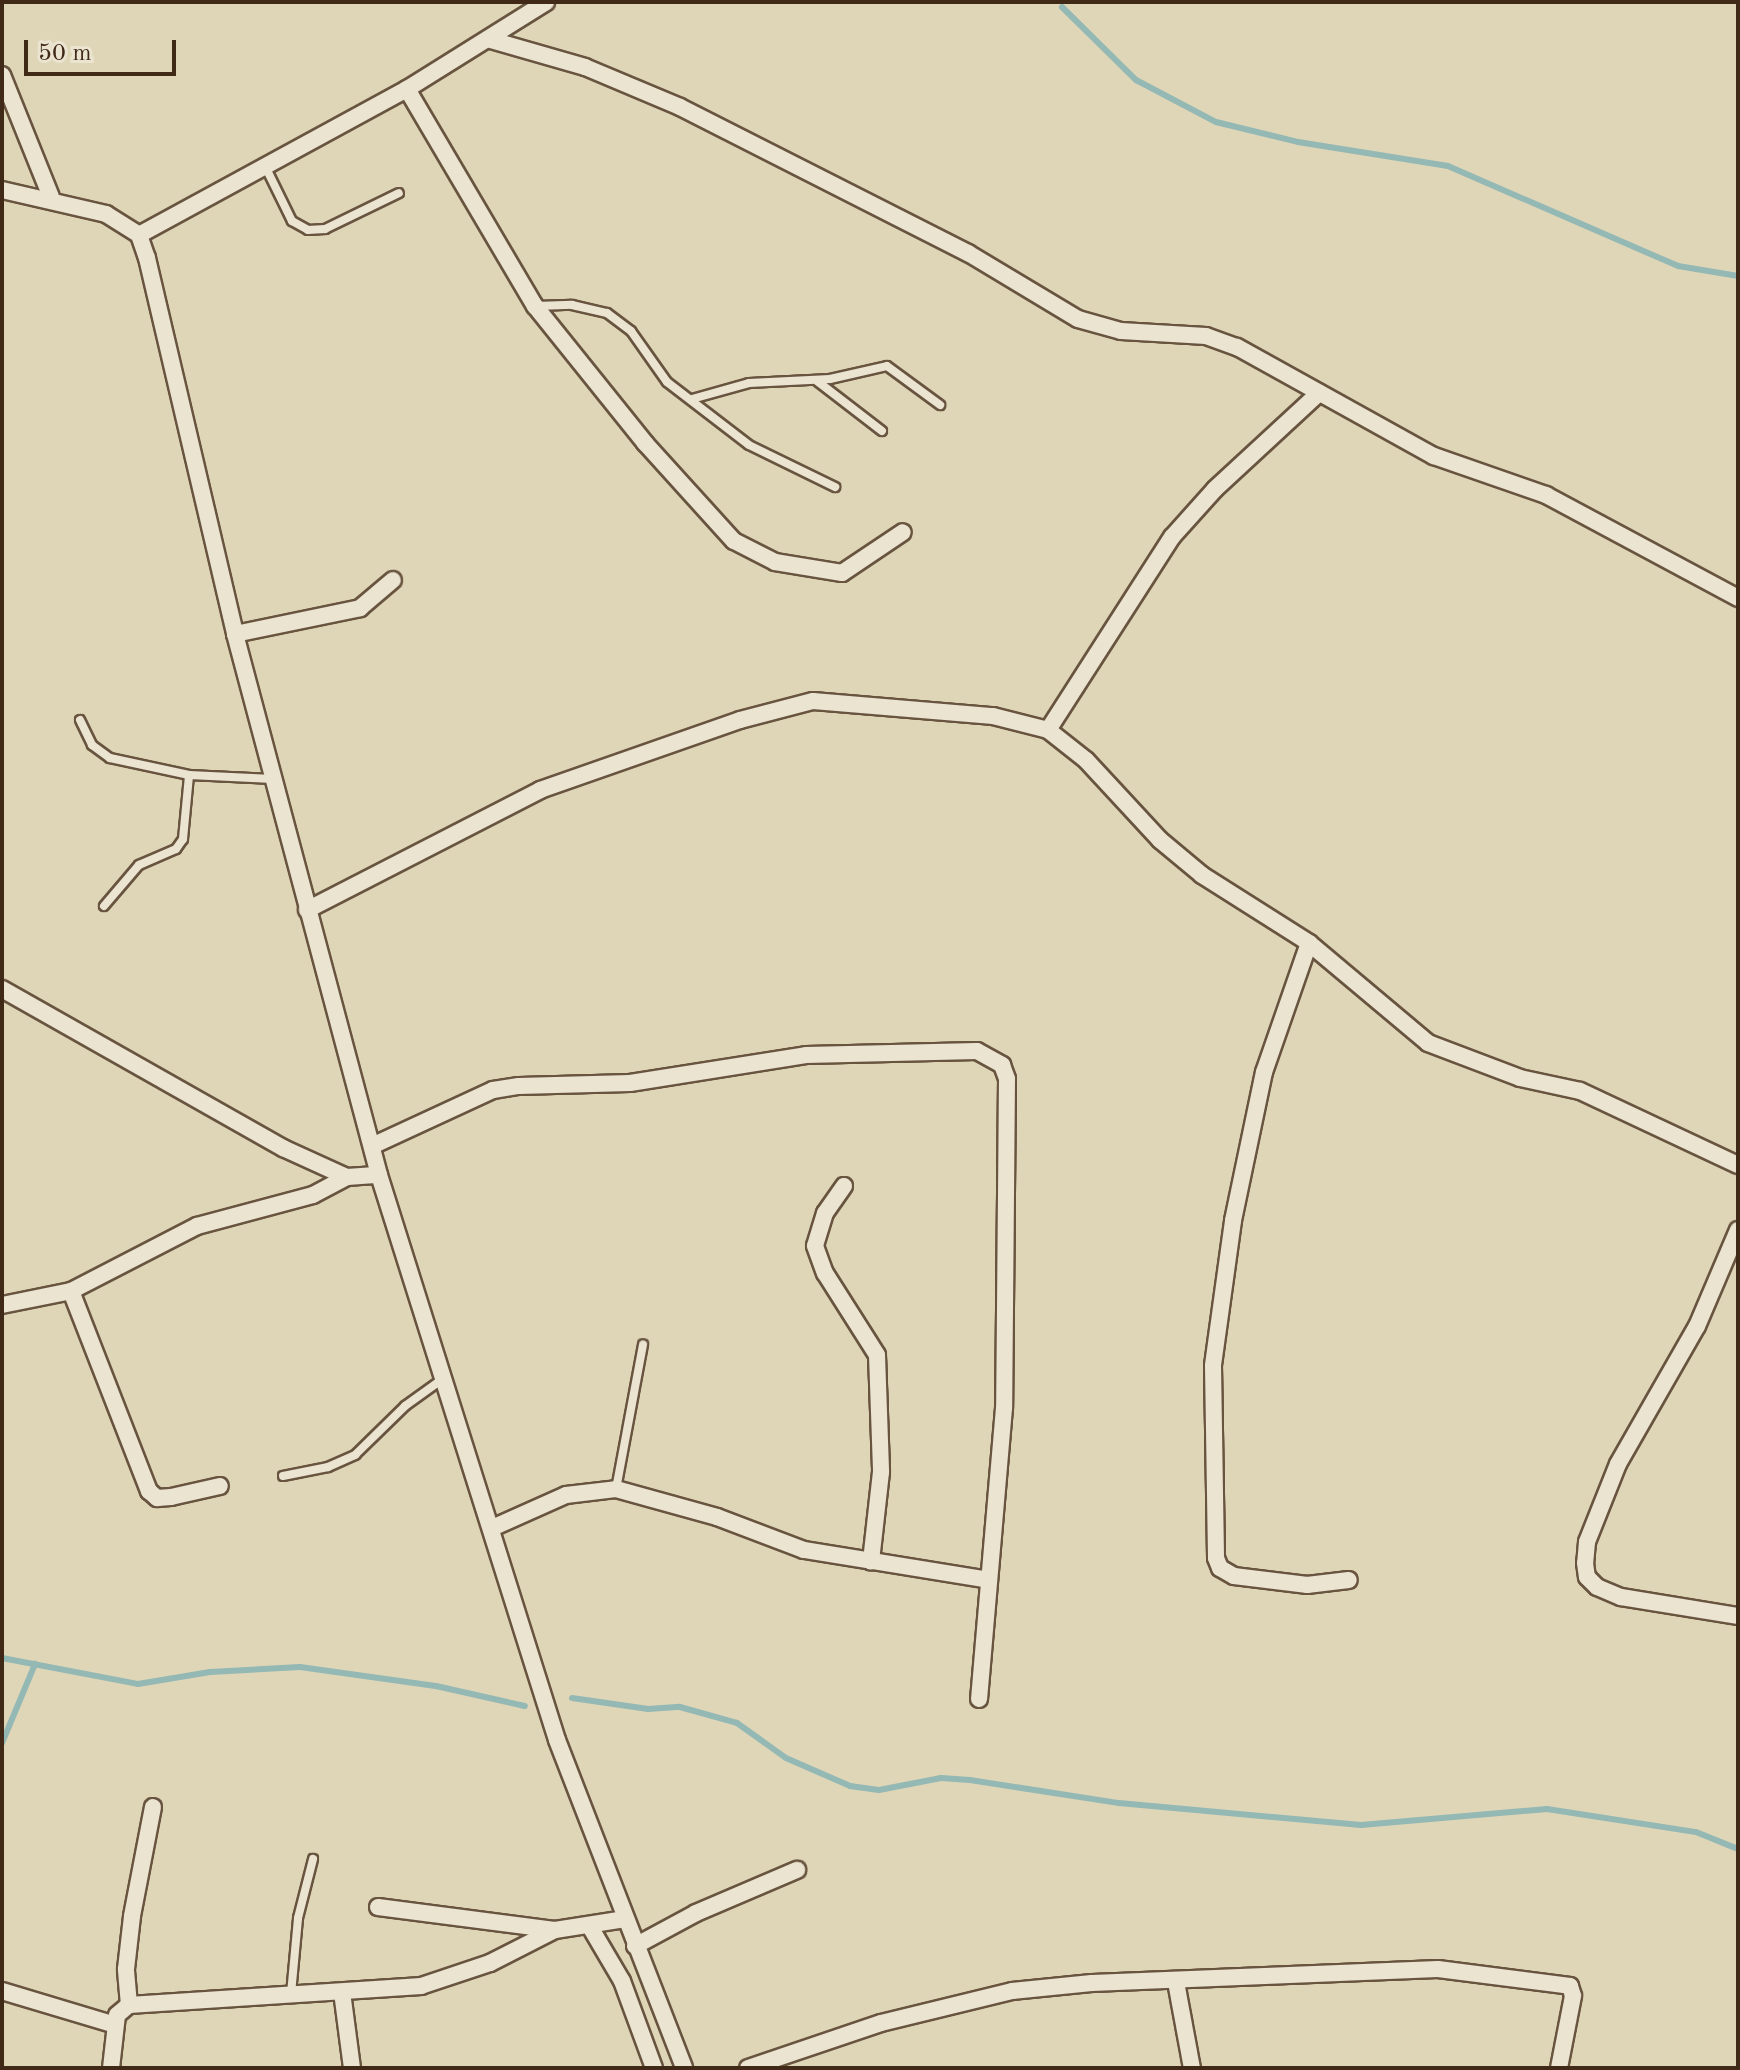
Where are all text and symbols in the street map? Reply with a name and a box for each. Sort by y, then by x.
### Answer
scale bar [28,24,180,74]
text: 50 m [38,42,92,66]

